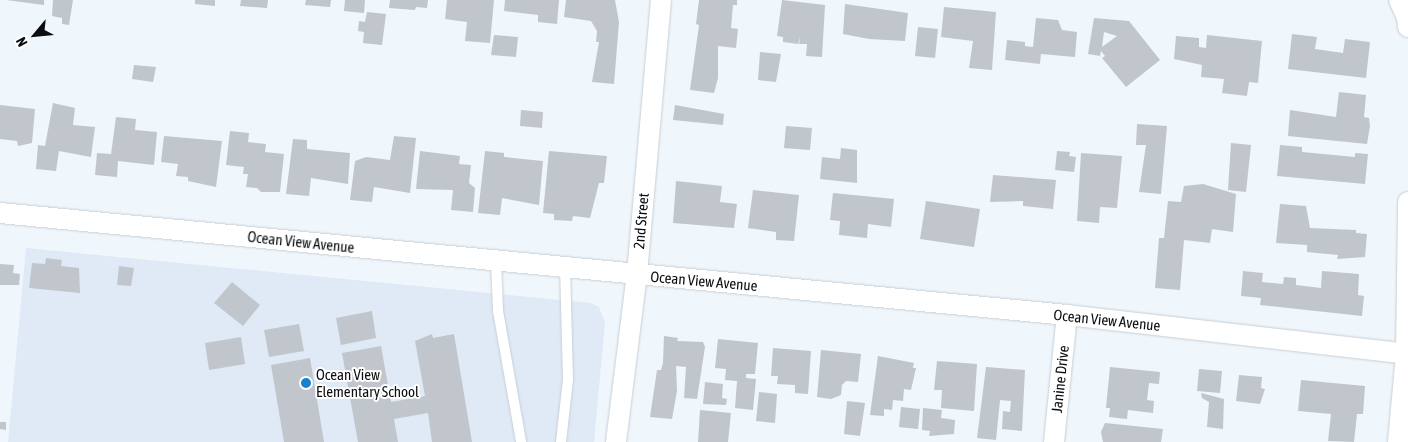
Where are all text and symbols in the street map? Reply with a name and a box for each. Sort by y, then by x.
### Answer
north arrow [10,10,60,60]
text: N [13,35,31,49]
street label: 2nd Street [630,192,652,250]
street label: Ocean View Avenue [247,227,355,257]
street label: Ocean View Avenue [650,267,758,295]
street label: Ocean View Avenue [1053,305,1161,335]
street label: Janine Drive [1048,344,1072,414]
place label: Ocean View Elementary School [316,365,419,400]
marker: Ocean View Elementary School [300,377,312,389]

